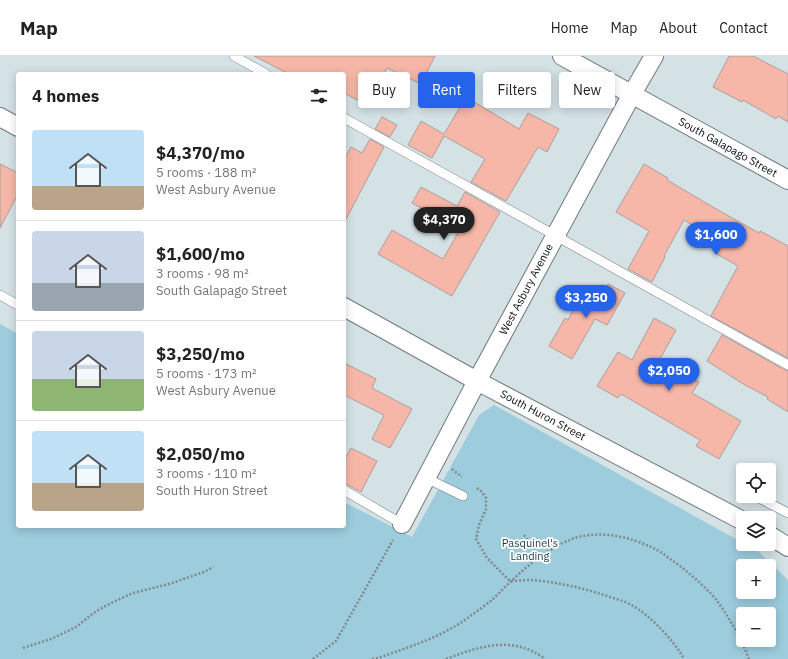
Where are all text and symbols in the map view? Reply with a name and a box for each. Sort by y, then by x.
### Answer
text: Map [20,16,58,40]
text: Home [551,19,588,37]
text: Map [610,19,637,37]
text: About [659,19,697,37]
text: Contact [719,19,768,37]
chip: Buy [358,72,410,108]
chip: Rent [418,72,475,108]
chip: Filters [483,72,551,108]
chip: New [559,72,615,108]
text: 4 homes [32,85,99,107]
icon: filters [308,85,330,107]
street label: South Galapago Street [676,114,780,180]
text: $4,370/mo [156,142,245,164]
icon: home [64,146,112,194]
text: 5 rooms · 188 m² [156,164,257,181]
text: West Asbury Avenue [156,181,276,198]
pin: $4,370 [411,207,477,241]
text: $4,370 [422,211,466,228]
pin: $1,600 [683,222,749,256]
text: $1,600 [694,226,738,243]
street label: West Asbury Avenue [496,241,556,337]
text: $1,600/mo [156,243,245,265]
icon: home [64,247,112,295]
text: 3 rooms · 98 m² [156,265,249,282]
text: South Galapago Street [156,282,287,299]
pin: $3,250 [553,285,619,319]
text: $3,250 [564,289,608,306]
text: $3,250/mo [156,343,245,365]
icon: home [64,347,112,395]
pin: $2,050 [636,358,702,392]
text: $2,050 [647,362,691,379]
text: 5 rooms · 173 m² [156,365,257,382]
text: West Asbury Avenue [156,382,276,399]
street label: South Huron Street [498,387,588,443]
text: $2,050/mo [156,443,245,465]
icon: home [64,447,112,495]
map controls [736,463,776,647]
button: locate [736,463,776,503]
text: 3 rooms · 110 m² [156,465,257,482]
text: South Huron Street [156,482,268,499]
button: layers [736,511,776,551]
park label: Pasquinel's Landing [502,536,558,563]
button: + [736,559,776,599]
button: − [736,607,776,647]

